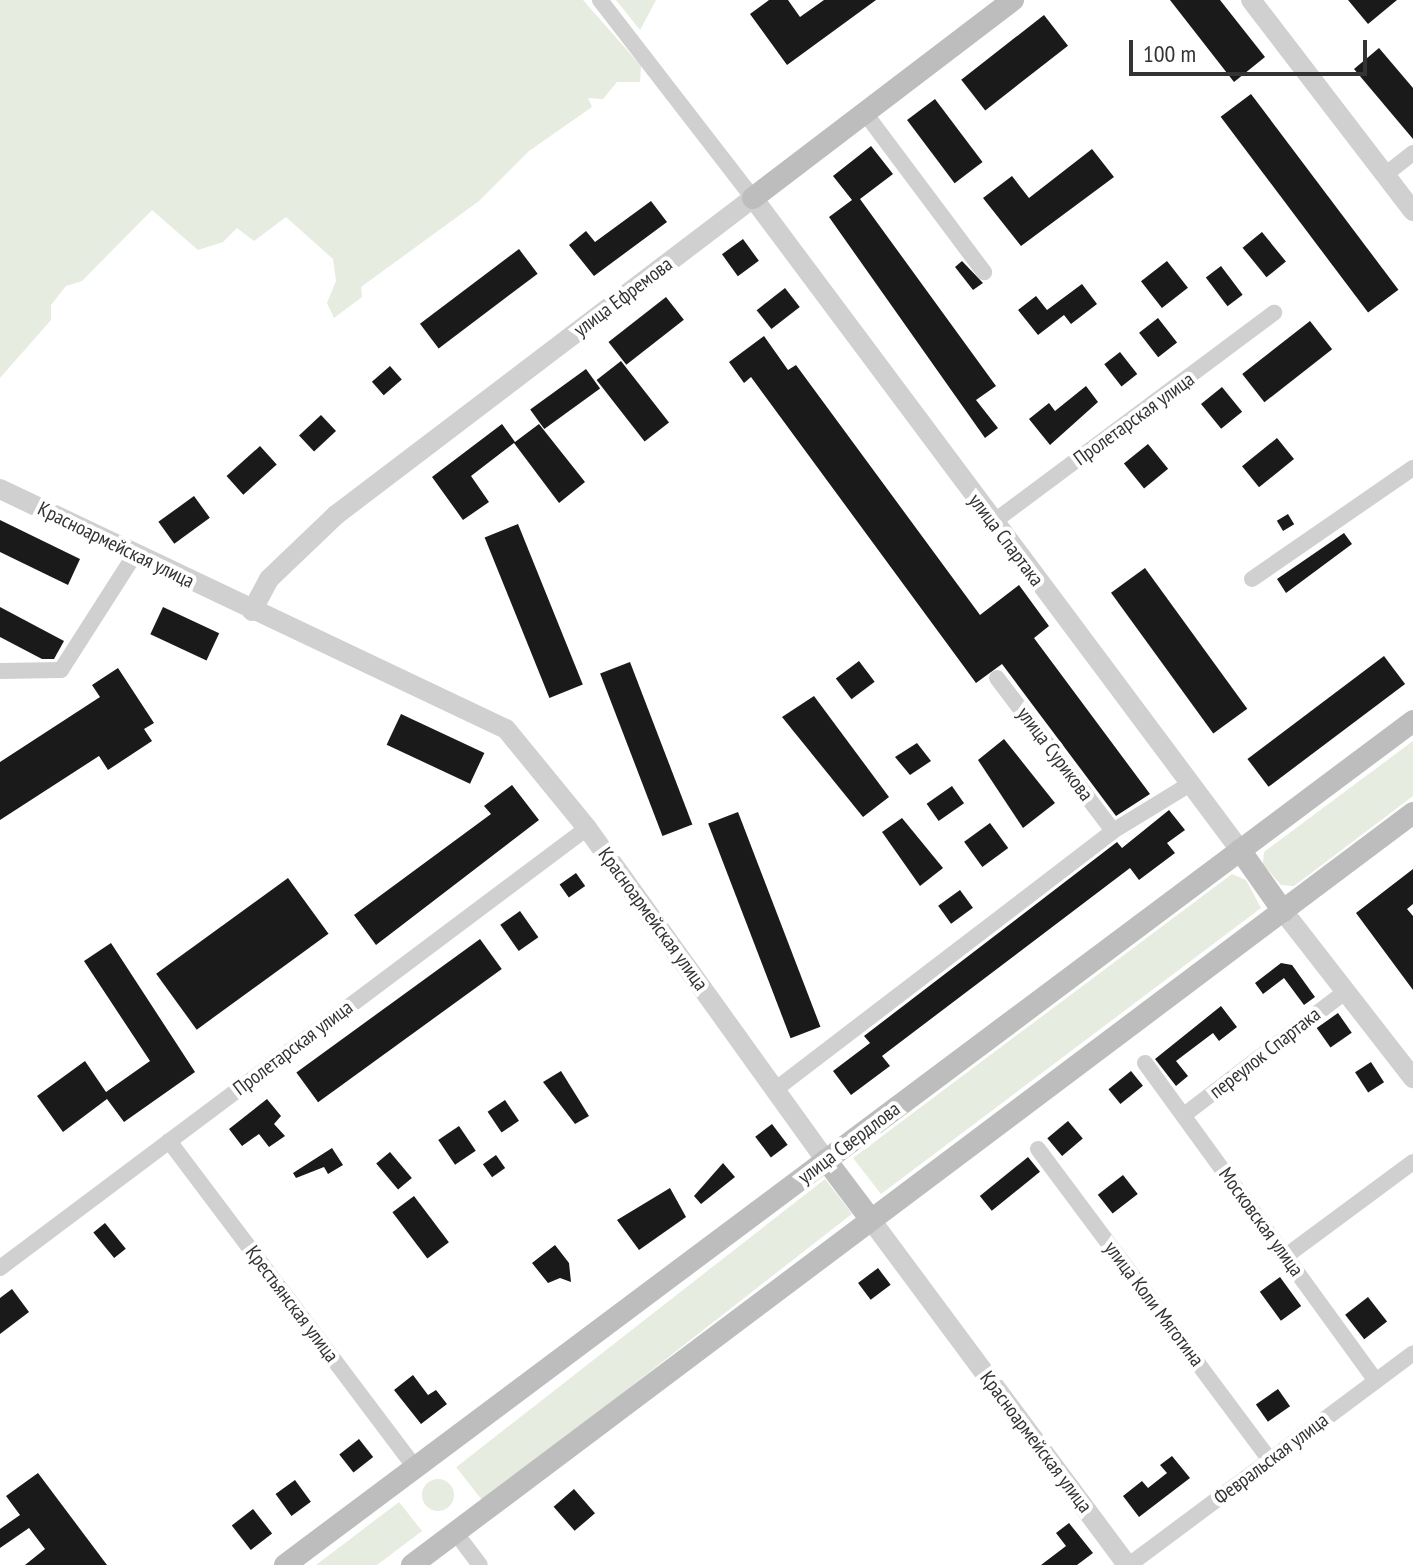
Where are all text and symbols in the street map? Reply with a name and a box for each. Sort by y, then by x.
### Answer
scale bar [1133,24,1371,74]
text: 100 m [1143,38,1196,69]
street label: улица Ефремова [569,252,677,342]
street label: Пролетарская улица [1069,367,1199,471]
street label: улица Спартака [963,489,1049,591]
street label: Красноармейская улица [34,497,198,593]
street label: улица Сурикова [1012,702,1098,806]
street label: Красноармейская улица [593,843,713,995]
street label: Пролетарская улица [229,995,357,1101]
street label: переулок Спартака [1205,1002,1325,1104]
street label: улица Свердлова [793,1097,905,1189]
street label: Московская улица [1213,1163,1309,1281]
street label: улица Коли Мяготина [1099,1237,1209,1371]
street label: Крестьянская улица [240,1241,344,1367]
street label: Красноармейская улица [975,1366,1097,1518]
street label: Февральская улица [1209,1408,1333,1510]

